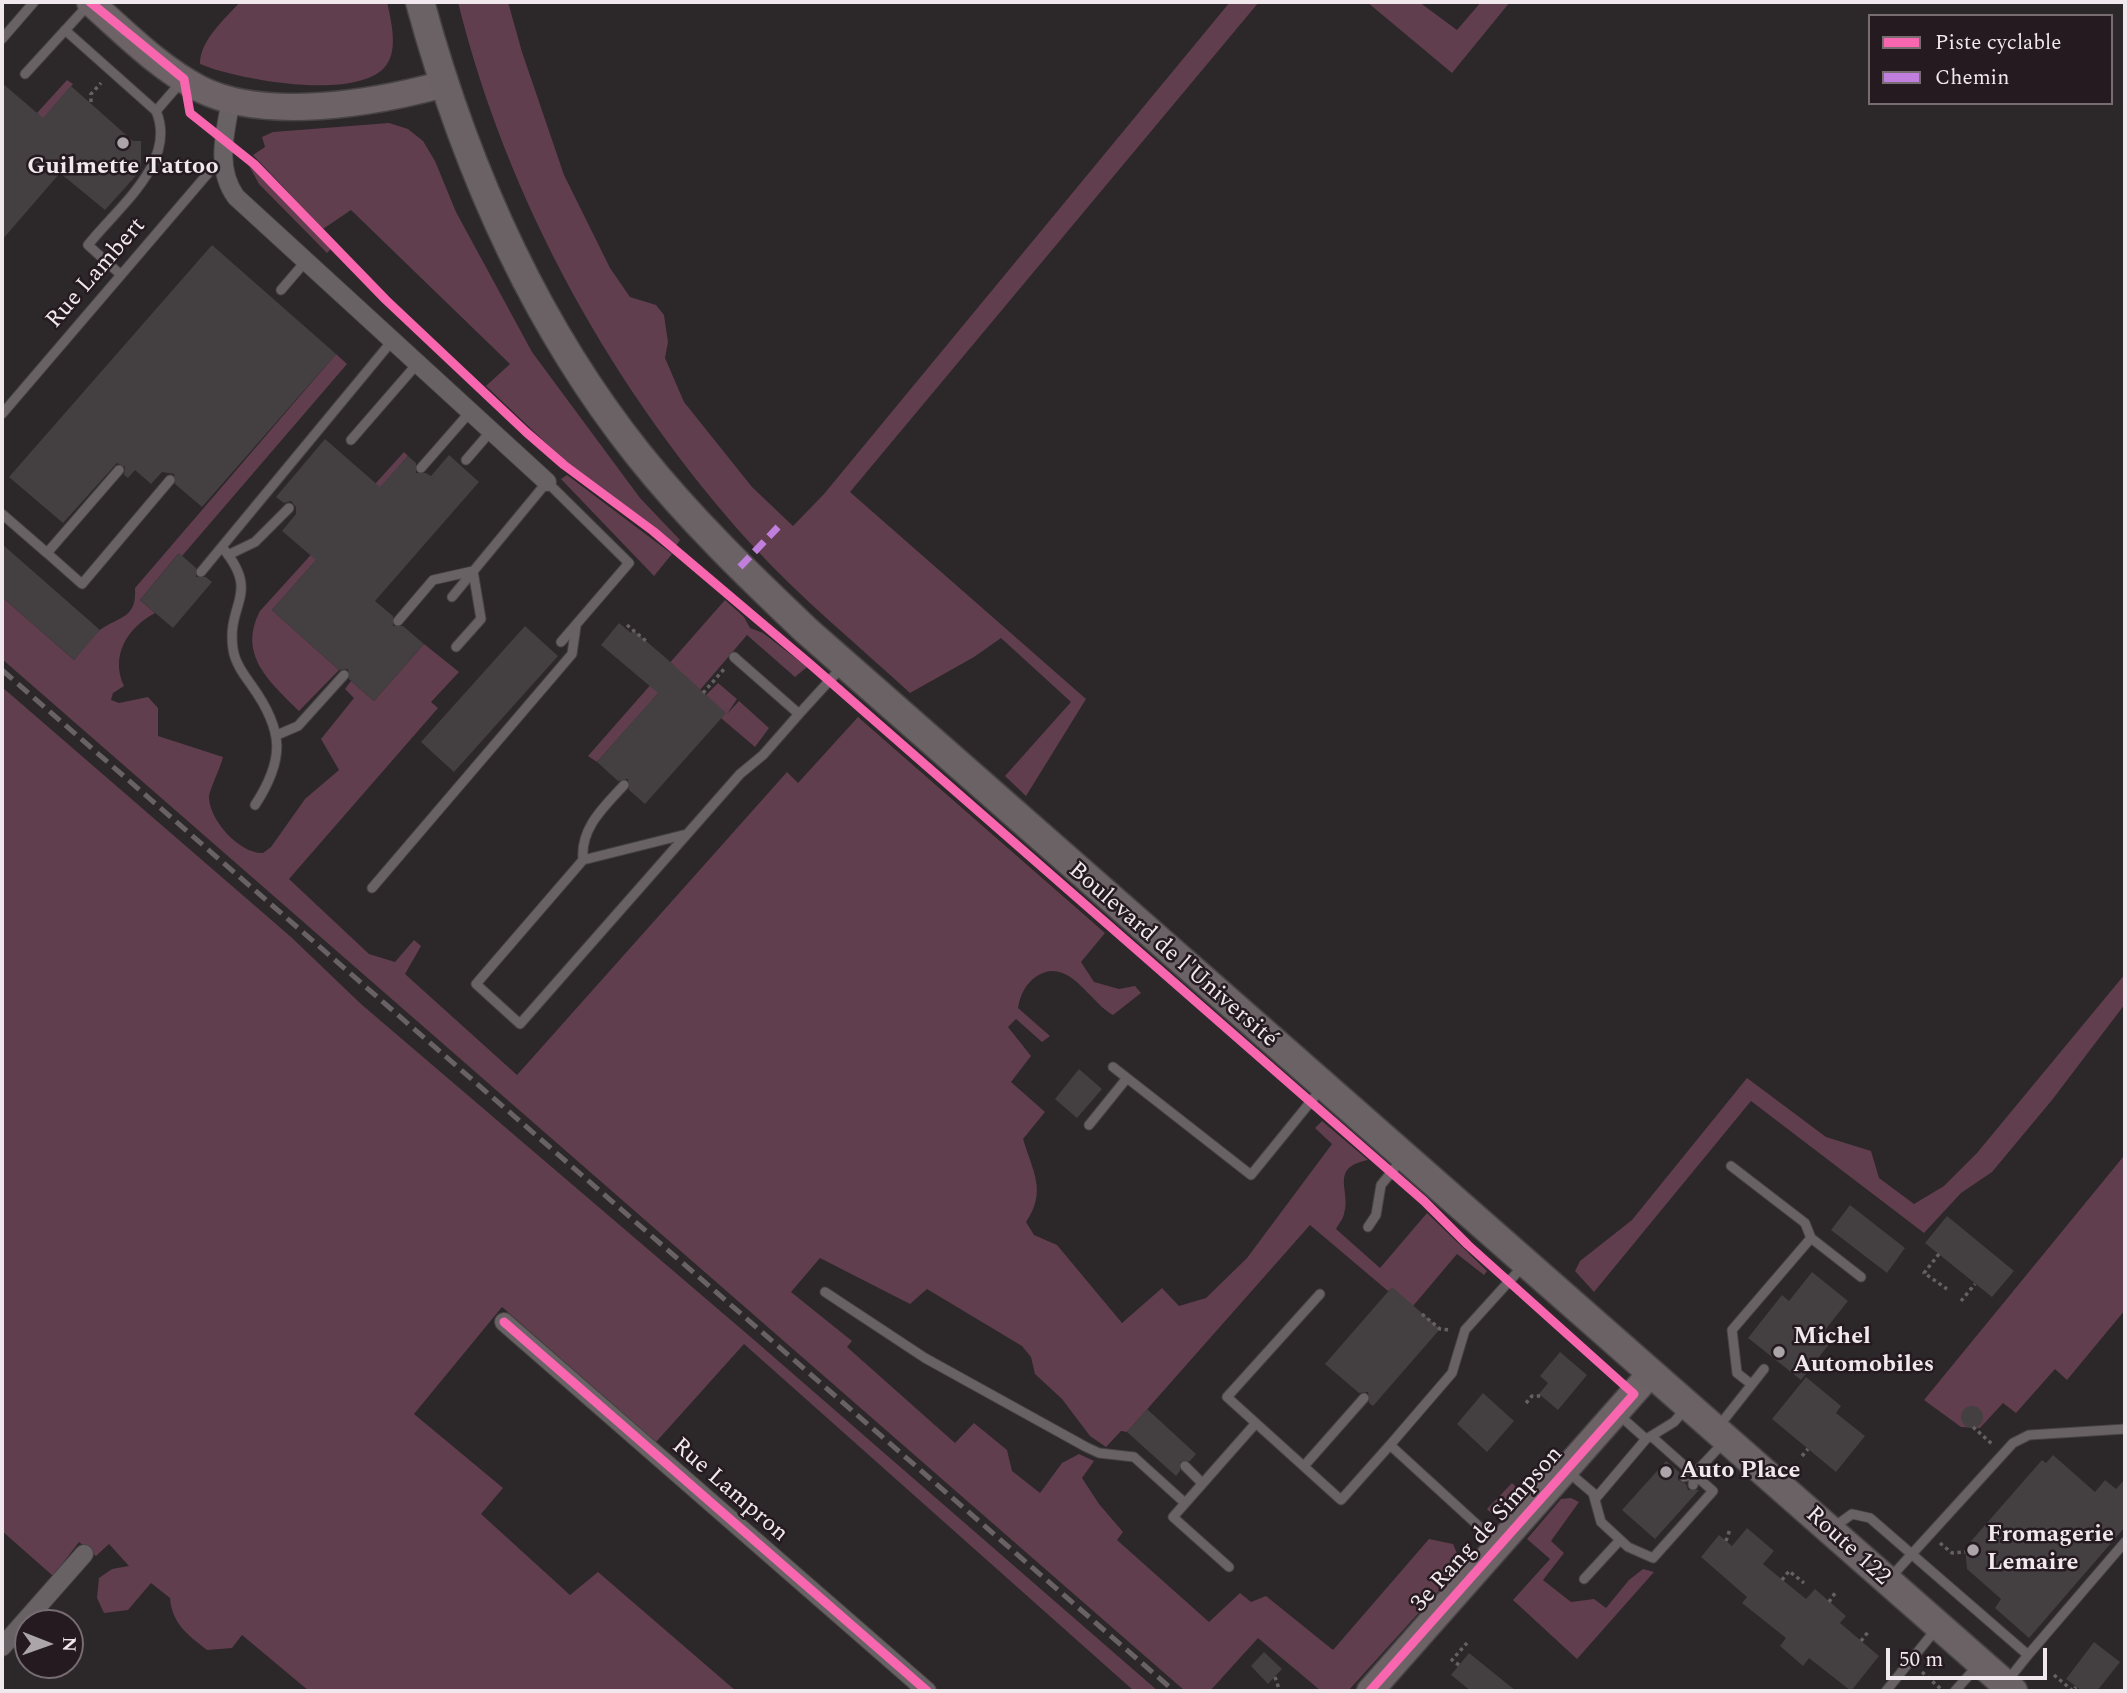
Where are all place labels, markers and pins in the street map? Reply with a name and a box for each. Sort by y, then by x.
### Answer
marker: Guilmette Tattoo [115,135,131,151]
place label: Guilmette Tattoo [27,154,219,182]
place label: Michel Automobiles [1793,1324,1934,1380]
marker: Michel Automobiles [1771,1344,1787,1360]
place label: Auto Place [1680,1458,1800,1486]
marker: Auto Place [1658,1464,1674,1480]
place label: Fromagerie Lemaire [1987,1522,2114,1578]
marker: Fromagerie Lemaire [1965,1542,1981,1558]

